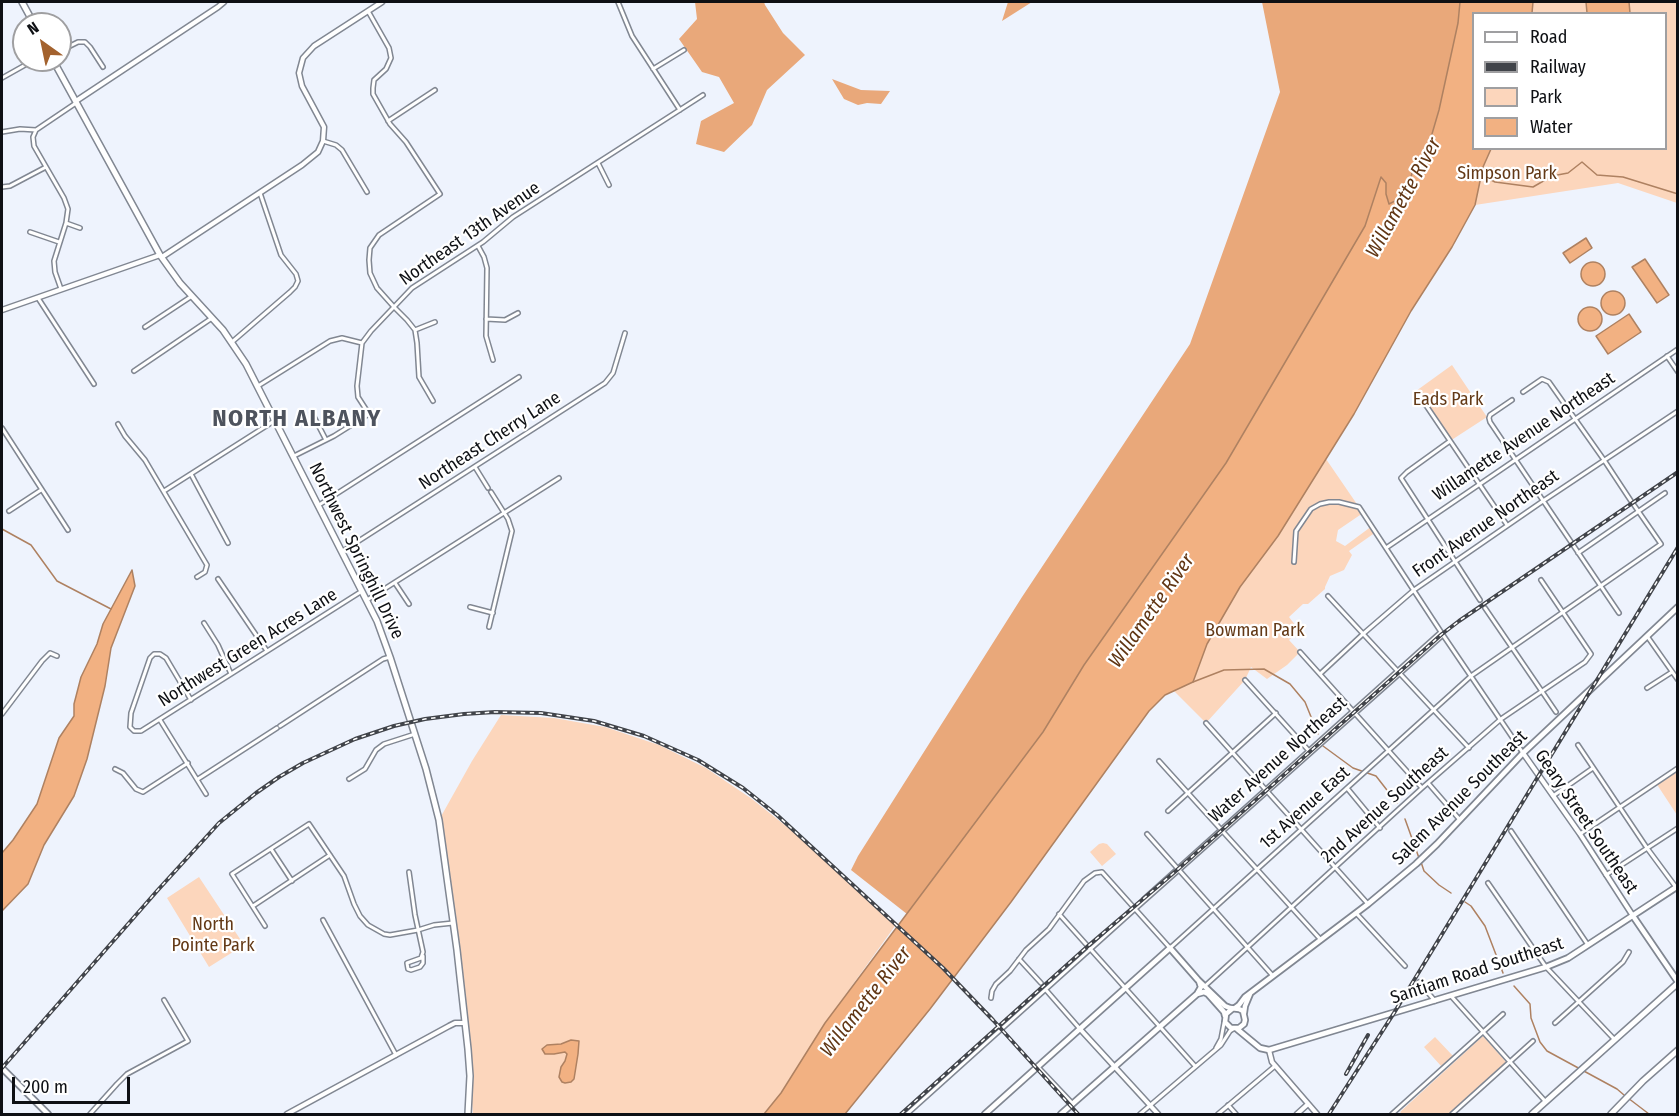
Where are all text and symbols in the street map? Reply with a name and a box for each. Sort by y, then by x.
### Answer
north arrow [12,12,72,72]
legend [1472,12,1667,150]
text: N [24,18,42,39]
text: Road [1530,26,1567,48]
text: Railway [1530,56,1586,78]
text: Park [1530,86,1562,108]
text: Water [1530,116,1573,138]
water label: Willamette River [1361,134,1447,262]
park label: Simpson Park [1457,163,1557,185]
street label: Northeast 13th Avenue [396,178,544,290]
street label: Willamette Avenue Northeast [1429,368,1619,506]
street label: Northeast Cherry Lane [415,387,565,495]
park label: Eads Park [1413,389,1483,411]
district label: NORTH ALBANY [212,405,382,433]
street label: Northwest Springhill Drive [304,459,408,643]
street label: Front Avenue Northeast [1409,465,1563,583]
water label: Willamette River [1104,550,1200,672]
street label: Northwest Green Acres Lane [155,584,341,712]
park label: Bowman Park [1205,620,1305,642]
street label: Water Avenue Northeast [1205,692,1351,828]
street label: Salem Avenue Southeast [1388,726,1532,870]
street label: 2nd Avenue Southeast [1317,742,1453,868]
street label: Geary Street Southeast [1530,746,1642,898]
street label: 1st Avenue East [1256,762,1354,854]
park label: North Pointe Park [171,914,255,956]
street label: Santiam Road Southeast [1388,933,1566,1009]
water label: Willamette River [816,942,916,1062]
scale bar [15,1065,134,1103]
text: 200 m [23,1076,68,1098]

